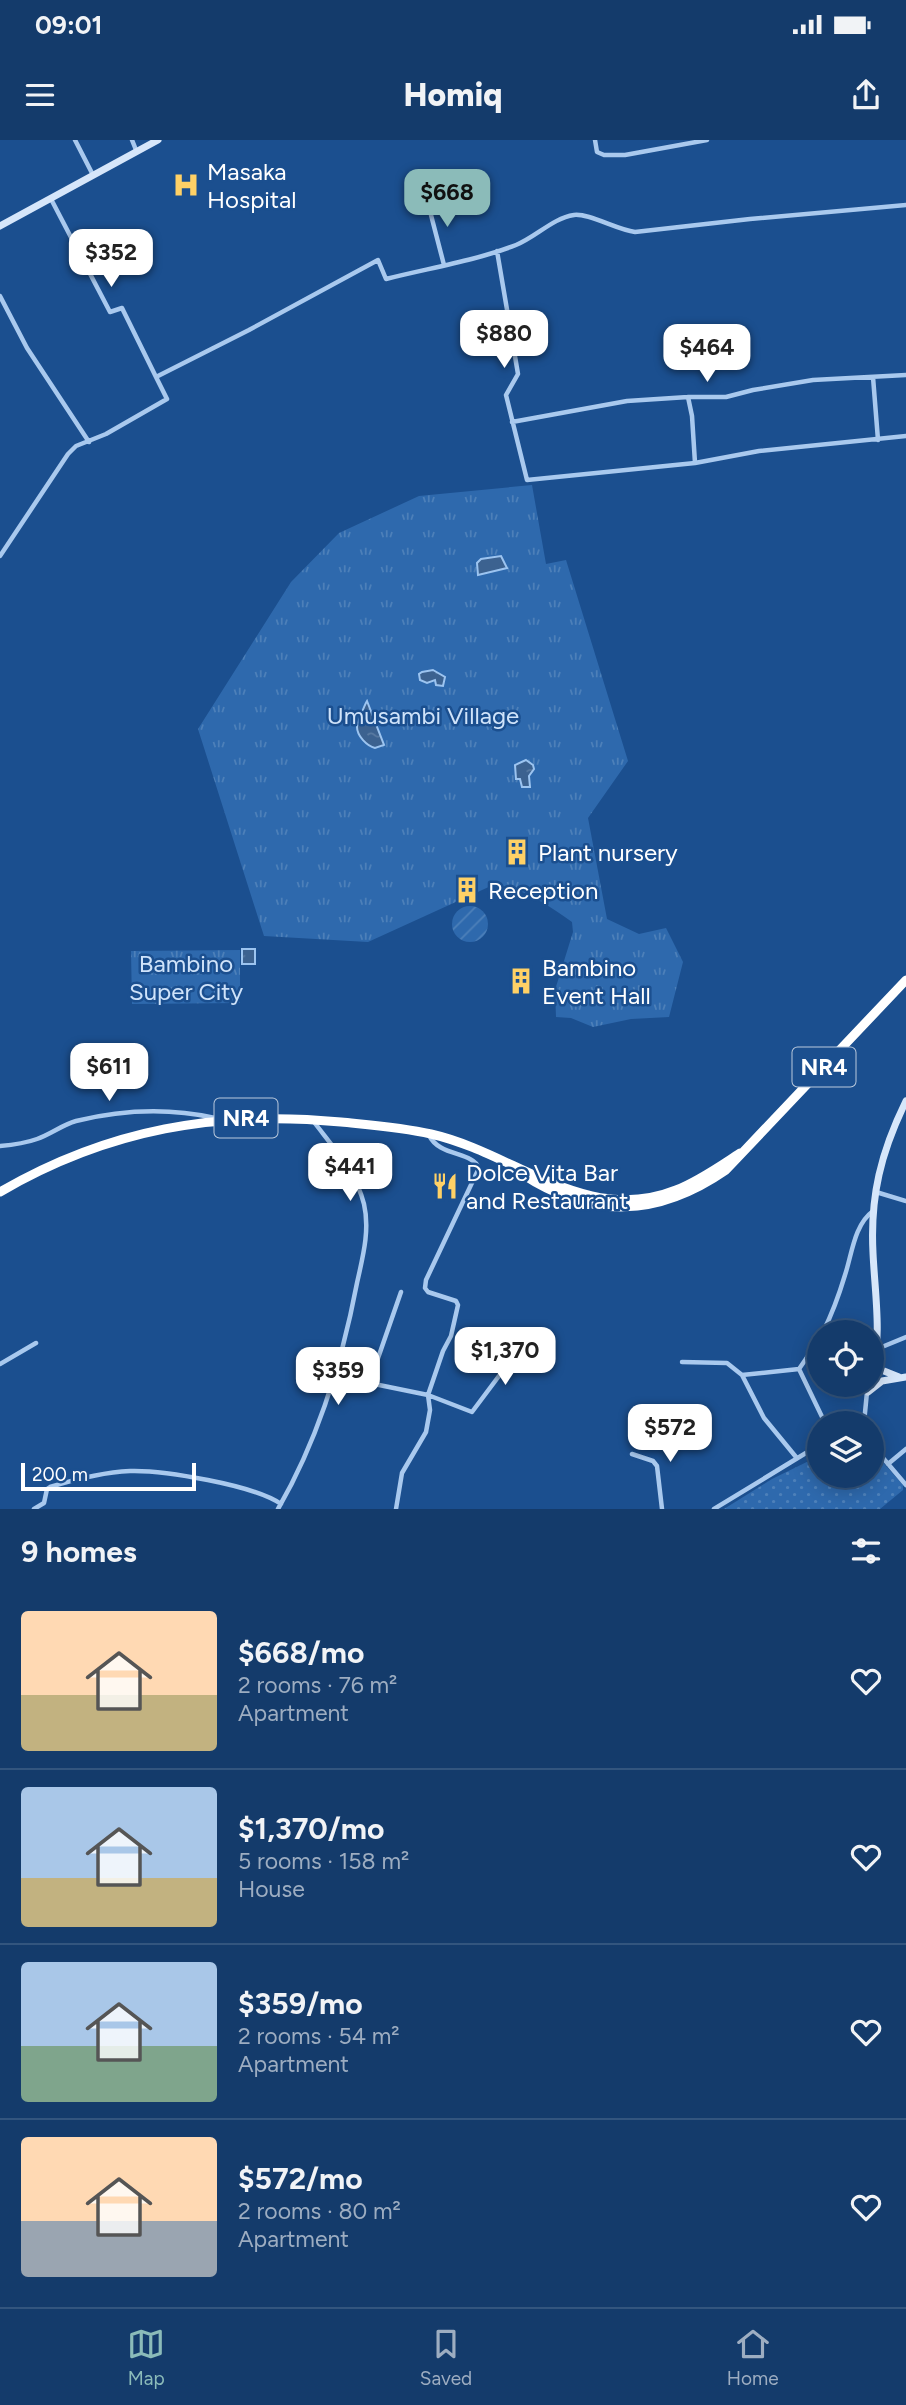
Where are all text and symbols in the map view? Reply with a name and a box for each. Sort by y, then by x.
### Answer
text: 09:01 [35,9,103,41]
icon: menu [21,76,59,114]
text: Homiq [404,76,502,114]
icon: share [847,76,885,114]
place label: Masaka Hospital [207,157,296,214]
pin: $668 [406,169,488,229]
hospital icon: Masaka Hospital [171,170,201,200]
text: $668 [420,178,474,206]
pin: $352 [70,230,152,289]
text: $352 [85,238,137,266]
pin: $880 [463,310,545,370]
text: $880 [476,319,532,347]
pin: $464 [666,324,748,384]
text: $464 [679,333,735,361]
park label: Umusambi Village [327,701,519,730]
building icon: Plant nursery [502,837,532,867]
place label: Plant nursery [538,838,678,867]
building icon: Reception [452,875,482,905]
place label: Reception [488,876,598,905]
park label: Bambino Super City [129,949,243,1006]
place label: Bambino Event Hall [542,953,651,1010]
building icon: Bambino Event Hall [506,966,536,996]
pin: $611 [68,1044,150,1103]
road number: NR4 [792,1048,856,1086]
text: $611 [86,1052,132,1080]
road number: NR4 [215,1099,278,1138]
pin: $441 [309,1144,391,1203]
text: $441 [324,1152,376,1180]
place label: Dolce Vita Bar and Restaurant [466,1158,628,1215]
restaurant icon: Dolce Vita Bar and Restaurant [430,1171,460,1201]
map controls [807,1320,884,1488]
button: locate [807,1320,884,1397]
pin: $1,370 [448,1328,562,1387]
text: $1,370 [471,1336,539,1364]
pin: $359 [297,1348,379,1407]
text: $359 [312,1356,364,1384]
pin: $572 [629,1404,711,1464]
button: layers [807,1411,884,1488]
text: $572 [644,1413,696,1441]
scale bar [21,1460,196,1492]
text: 200 m [32,1463,88,1486]
icon: filters [847,1532,885,1570]
text: 9 homes [21,1533,137,1570]
text: $668/mo [238,1634,364,1671]
icon: home [77,1639,161,1723]
icon: heart [847,1662,885,1700]
text: 2 rooms · 76 m² [238,1671,397,1699]
text: Apartment [238,1699,349,1727]
text: $1,370/mo [238,1810,384,1847]
icon: home [77,1815,161,1899]
icon: heart [847,1838,885,1876]
text: 5 rooms · 158 m² [238,1847,409,1875]
text: House [238,1875,305,1903]
text: $359/mo [238,1985,363,2022]
icon: home [77,1990,161,2074]
icon: heart [847,2013,885,2051]
text: 2 rooms · 54 m² [238,2022,400,2050]
text: Apartment [238,2050,349,2078]
text: $572/mo [238,2160,363,2197]
icon: home [77,2165,161,2249]
icon: heart [847,2188,885,2226]
text: 2 rooms · 80 m² [238,2197,401,2225]
text: Apartment [238,2225,349,2253]
tab: Map [127,2325,165,2390]
tab: Saved [420,2325,472,2390]
tab: Home [727,2325,779,2390]

